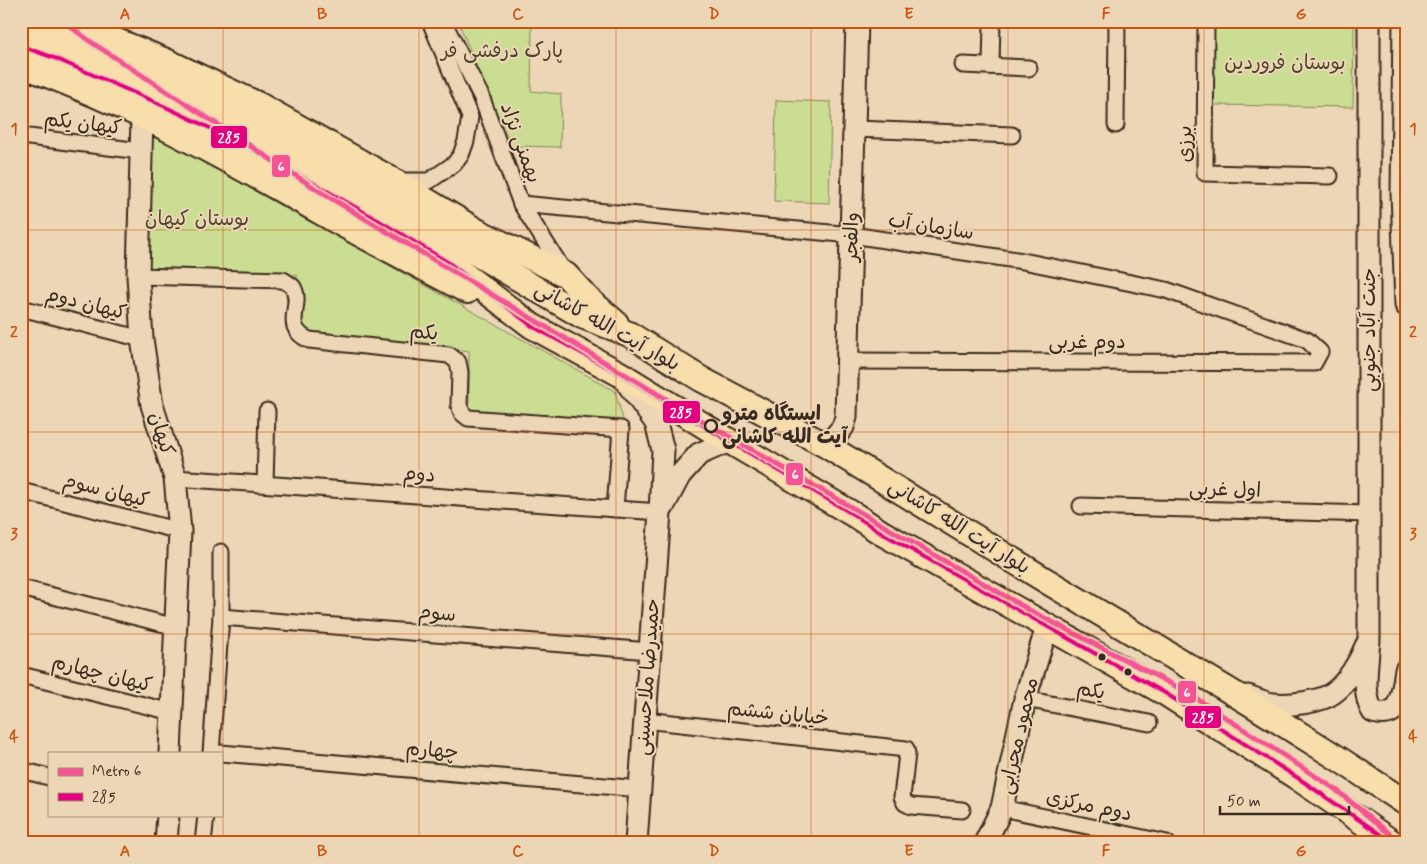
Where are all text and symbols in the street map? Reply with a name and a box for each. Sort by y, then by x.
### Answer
text: A [120,4,130,25]
text: B [317,4,327,25]
text: C [512,4,524,25]
text: D [708,4,720,25]
text: E [904,4,914,25]
text: F [1102,4,1111,25]
text: G [1296,4,1307,25]
park label: پارک درفشی فر [439,38,563,65]
park label: بوستان فروردین [1224,50,1346,77]
street label: بهمنی نژاد [493,99,547,187]
street label: کیهان یکم [43,106,123,142]
text: 1 [10,119,18,140]
text: 1 [1409,119,1417,140]
line badge: 285 [210,125,248,149]
street label: برزی [1172,126,1199,162]
text: 285 [218,129,240,147]
line badge: 6 [271,154,291,178]
text: 6 [277,158,285,176]
park label: بوستان کیهان [145,206,249,233]
street label: سازمان آب [886,207,976,247]
street label: والفجر [838,212,866,264]
street label: جنت آباد جنوبی [1356,268,1383,392]
street label: بلوار آیت الله کاشانی [530,276,684,378]
street label: کیهان دوم [43,281,129,328]
street label: یکم [409,318,439,348]
text: 2 [10,322,18,343]
text: 2 [1409,322,1417,343]
street label: دوم غربی [1048,329,1126,357]
line badge: 285 [662,400,701,424]
place label: ایستگاه مترو آیت الله کاشانی [720,401,849,451]
text: 285 [670,404,692,422]
street label: کیهان [142,409,180,459]
marker: ایستگاه مترو آیت الله کاشانی [704,419,718,433]
street label: دوم [402,460,436,491]
line badge: 6 [785,462,804,486]
text: 6 [791,466,799,484]
street label: کیهان سوم [60,467,152,516]
street label: بلوار آیت الله کاشانی [883,473,1035,581]
street label: اول غربی [1188,475,1262,505]
text: 3 [10,524,18,545]
text: 3 [1409,524,1417,545]
street label: حمیدرضا ملاحسینی [629,597,667,757]
street label: سوم [417,599,457,630]
street label: کیهان چهارم [49,648,155,700]
unlabelled marker [1097,652,1107,662]
unlabelled marker [1123,667,1133,677]
street label: محمود محرابی [992,675,1046,797]
street label: یکم [1075,675,1107,707]
line badge: 6 [1177,680,1197,704]
text: 6 [1183,684,1191,702]
street label: خیابان ششم [726,695,830,733]
line badge: 285 [1184,705,1222,729]
text: 285 [1192,709,1214,727]
text: 4 [9,726,19,747]
text: 4 [1408,726,1418,747]
street label: چهارم [405,735,459,767]
legend [48,752,222,816]
text: Metro 6 [92,762,142,782]
street label: دوم مرکزی [1043,784,1134,829]
scale bar [1220,784,1348,816]
text: 285 [92,788,116,808]
text: 50 m [1227,792,1261,812]
text: A [120,841,130,862]
text: B [317,841,327,862]
text: C [512,841,524,862]
text: D [708,841,720,862]
text: E [904,841,914,862]
text: F [1102,841,1111,862]
text: G [1296,841,1307,862]

